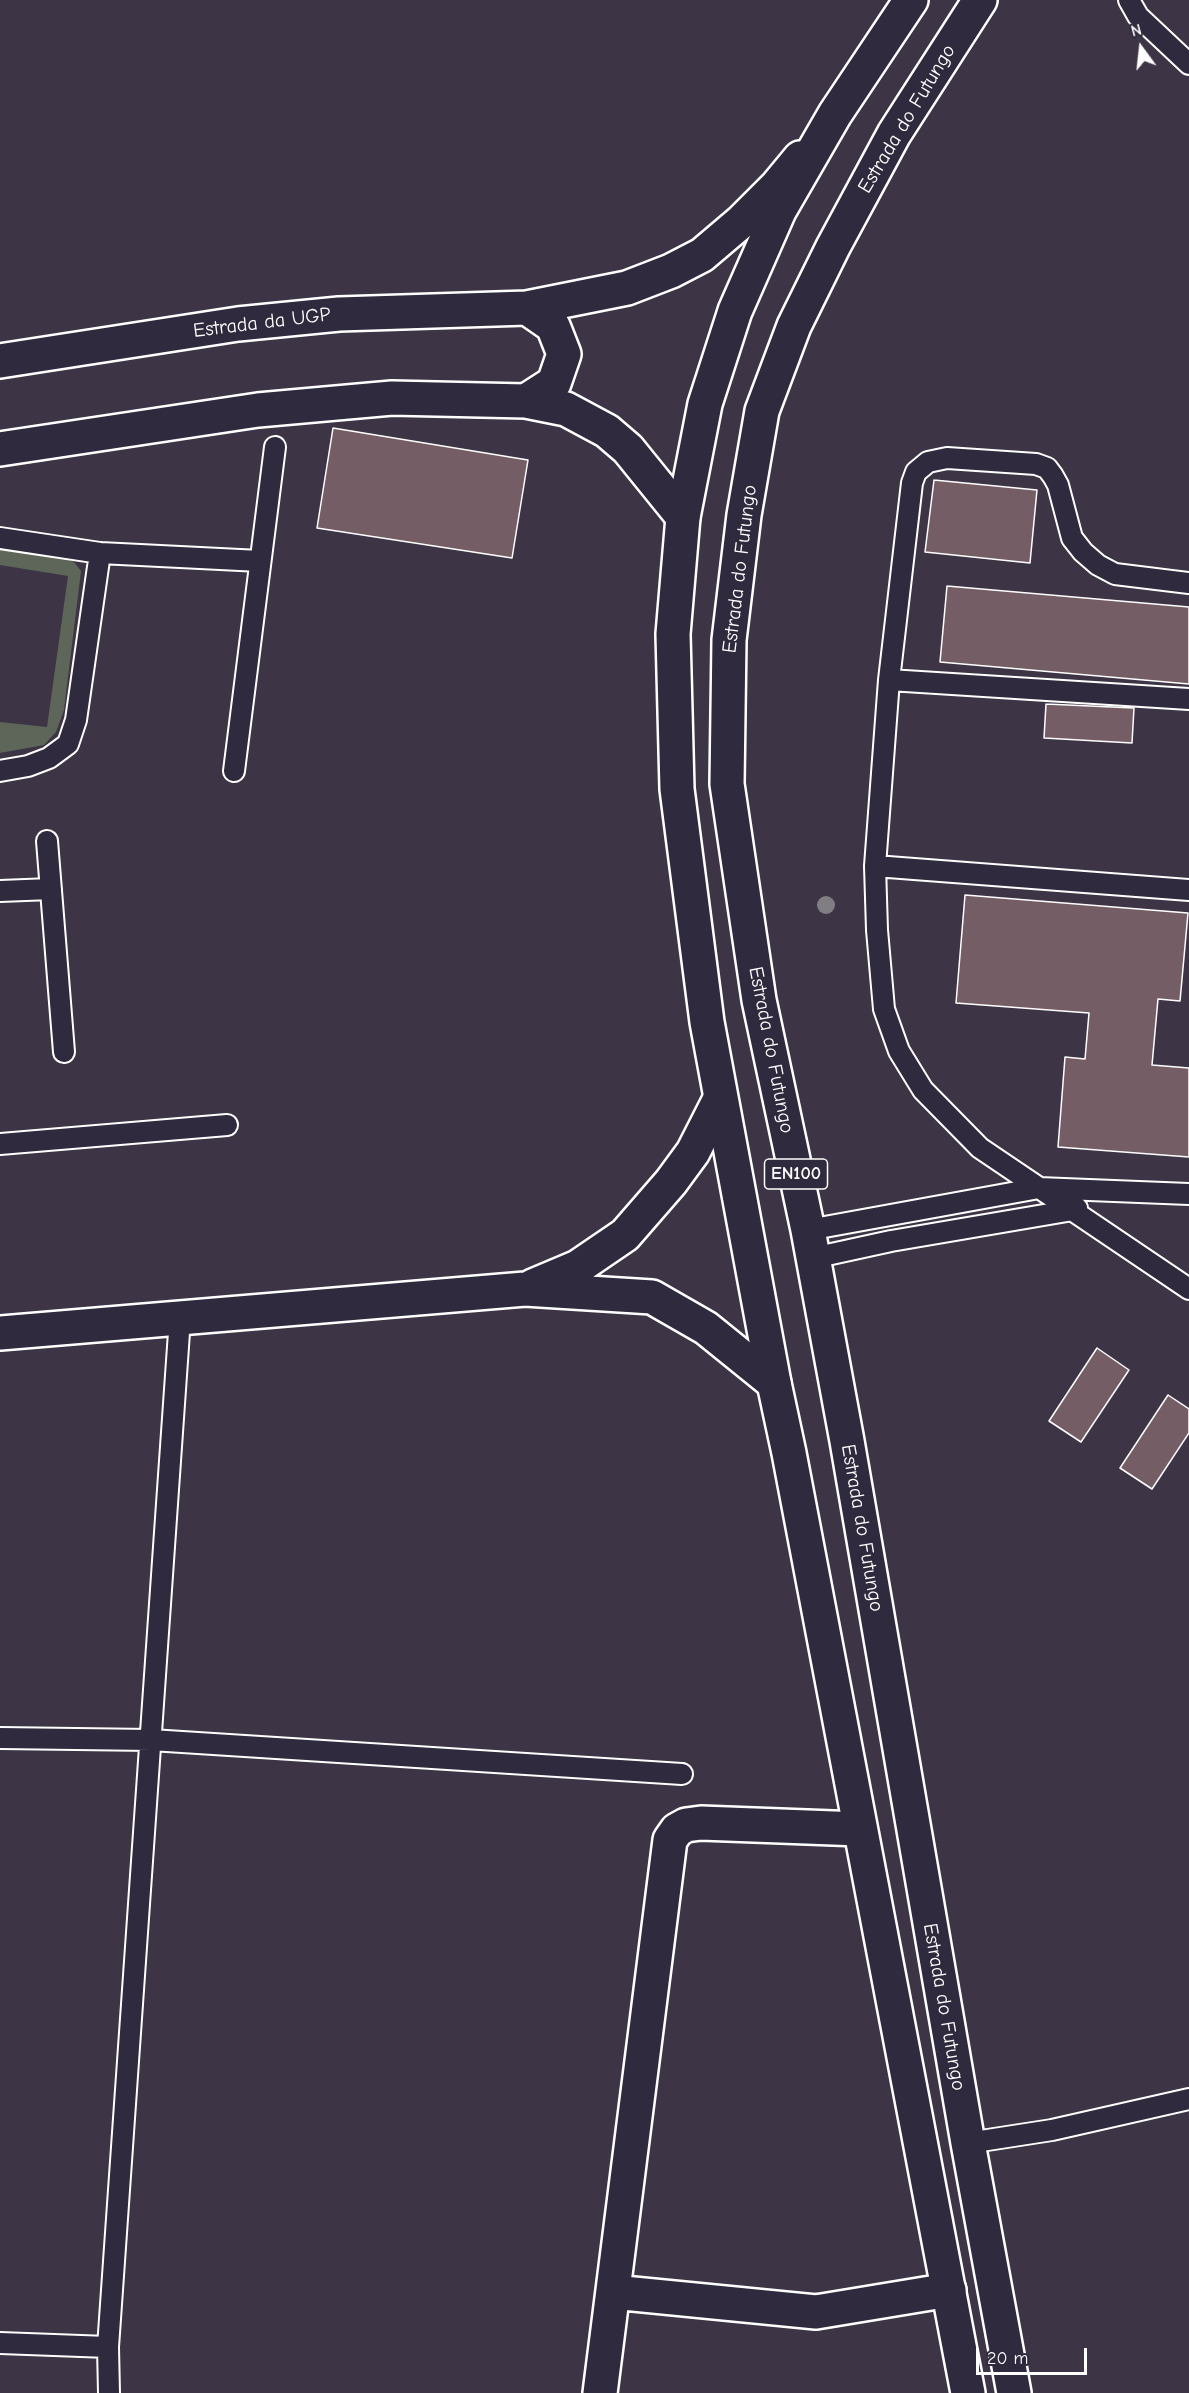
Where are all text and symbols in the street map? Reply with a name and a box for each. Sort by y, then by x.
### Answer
north arrow [1111,18,1171,78]
text: N [1129,21,1144,41]
street label: Estrada do Futungo [853,40,961,198]
street label: Estrada da UGP [192,303,332,343]
street label: Estrada do Futungo [718,483,762,655]
street label: Estrada do Futungo [743,965,799,1135]
road number: EN100 [764,1159,828,1189]
street label: Estrada do Futungo [835,1443,889,1613]
street label: Estrada do Futungo [917,1922,971,2092]
scale bar [979,2336,1090,2374]
text: 20 m [987,2348,1028,2369]

